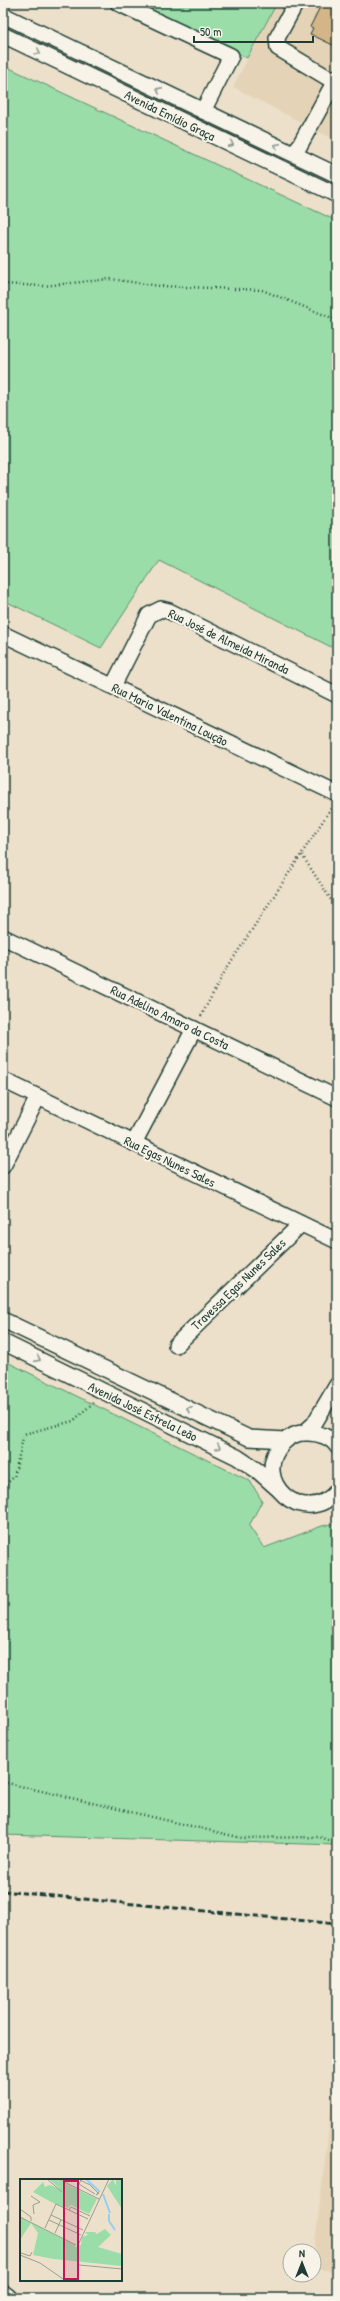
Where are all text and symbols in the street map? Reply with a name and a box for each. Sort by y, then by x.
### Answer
scale bar [194,18,313,44]
text: 50 m [200,23,221,40]
one-way arrow [34,47,41,55]
street label: Avenida Emídio Graça [122,85,218,145]
one-way arrow [156,87,164,95]
one-way arrow [227,140,234,147]
one-way arrow [273,143,281,151]
street label: Rua José de Almeida Miranda [166,604,292,678]
street label: Rua Maria Valentina Loução [109,678,231,750]
street label: Rua Adelino Amaro da Costa [108,980,232,1054]
street label: Rua Egas Nunes Sales [121,1131,219,1191]
street label: Travessa Egas Nunes Sales [187,1234,289,1334]
one-way arrow [34,1354,41,1362]
street label: Avenida José Estrela Leão [85,1377,201,1445]
one-way arrow [185,1406,193,1414]
one-way arrow [213,1442,221,1450]
inset map [20,2179,122,2281]
north arrow [282,2243,322,2283]
text: N [299,2246,305,2260]

